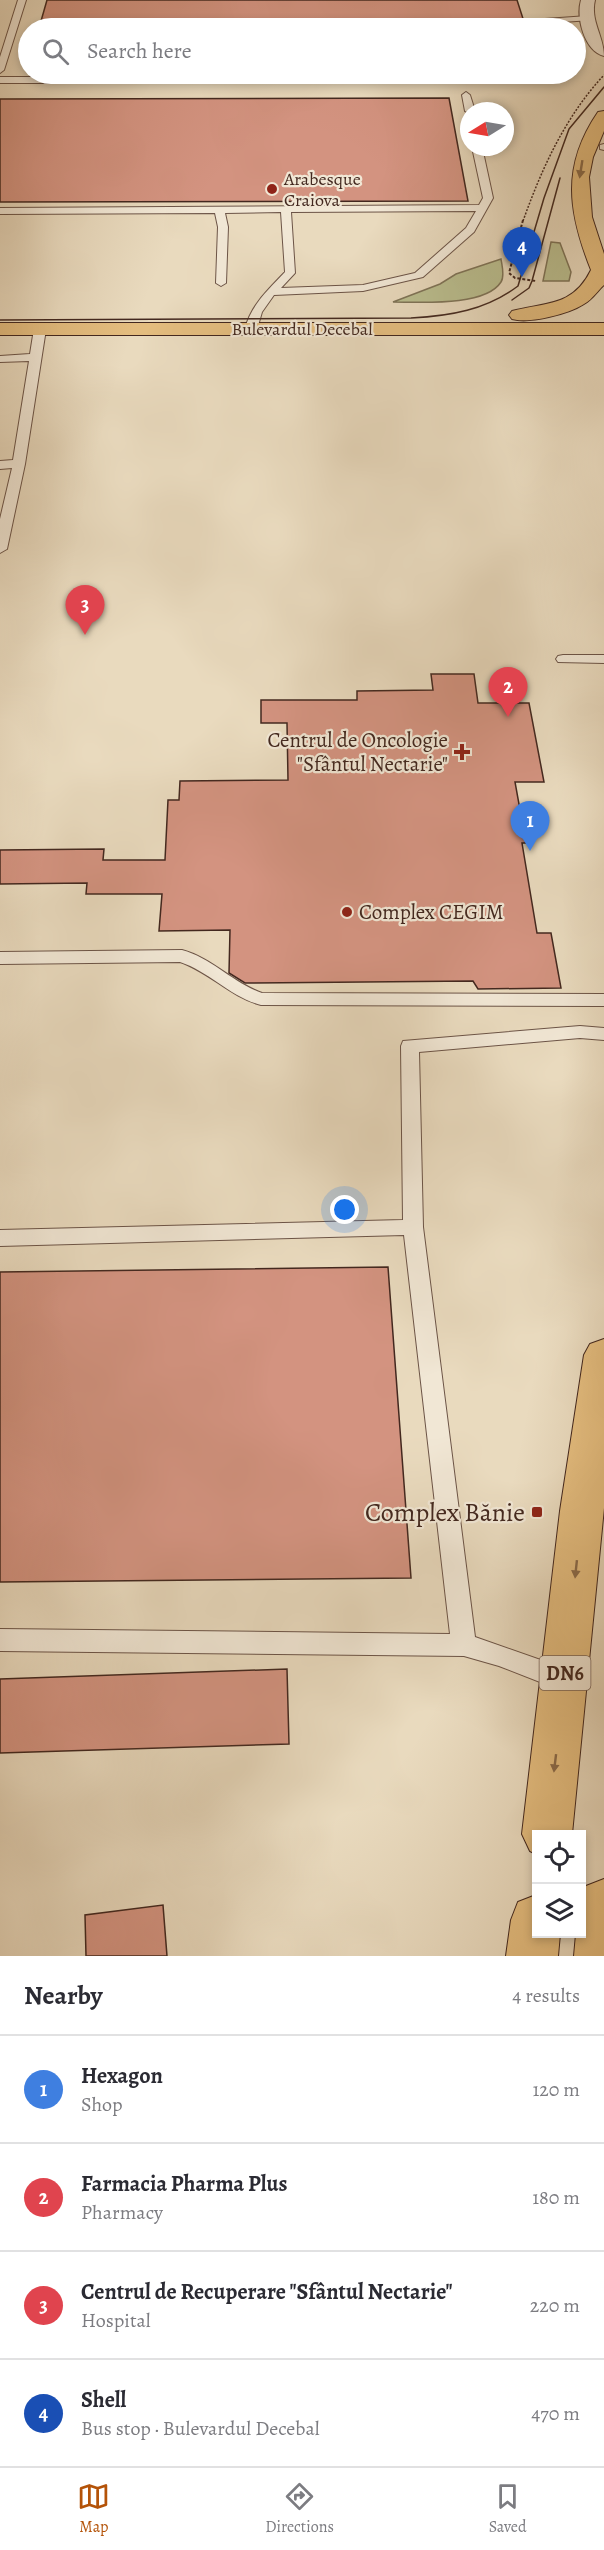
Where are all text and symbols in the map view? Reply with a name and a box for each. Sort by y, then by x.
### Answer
search box [18,18,586,84]
icon: search [39,35,72,68]
text: Search here [87,36,192,66]
north arrow [460,102,514,156]
one-way arrow [576,160,585,179]
place label: Arabesque Craiova [283,167,361,212]
marker: Arabesque Craiova [265,182,279,196]
pin: 4 [502,228,542,277]
street label: Bulevardul Decebal [231,317,373,341]
pin: 3 [66,586,104,635]
pin: 2 [488,668,528,717]
place label: Centrul de Oncologie "Sfântul Nectarie" [267,726,448,778]
marker: Centrul de Oncologie "Sfântul Nectarie" [453,743,471,761]
pin: 1 [510,802,550,851]
place label: Complex CEGIM [359,898,504,926]
marker: Complex CEGIM [340,905,354,919]
your location [330,1195,359,1224]
place label: Complex Bănie [365,1495,525,1530]
marker: Complex Bănie [530,1505,544,1519]
one-way arrow [571,1559,581,1578]
road number: DN6 [540,1656,590,1690]
one-way arrow [550,1753,560,1772]
map controls [532,1830,586,1938]
button: locate [532,1830,586,1884]
button: layers [532,1884,586,1938]
text: Nearby [24,1978,103,2013]
text: 4 results [512,1982,580,2009]
text: Hexagon [81,2061,163,2091]
text: 1 [40,2076,47,2103]
text: 120 m [532,2076,580,2103]
text: Shop [81,2091,123,2118]
text: Farmacia Pharma Plus [81,2169,287,2199]
text: 2 [39,2184,48,2211]
text: 180 m [532,2184,580,2211]
text: Pharmacy [81,2199,163,2226]
text: Centrul de Recuperare "Sfântul Nectarie" [81,2277,453,2307]
text: 3 [39,2292,48,2319]
text: 220 m [530,2292,580,2319]
text: Hospital [81,2307,151,2334]
text: Shell [81,2385,126,2415]
text: 4 [39,2400,48,2427]
text: 470 m [531,2400,580,2427]
text: Bus stop · Bulevardul Decebal [81,2415,320,2442]
tab: Map [77,2480,110,2538]
tab: Directions [265,2480,334,2538]
tab: Saved [489,2480,527,2538]

